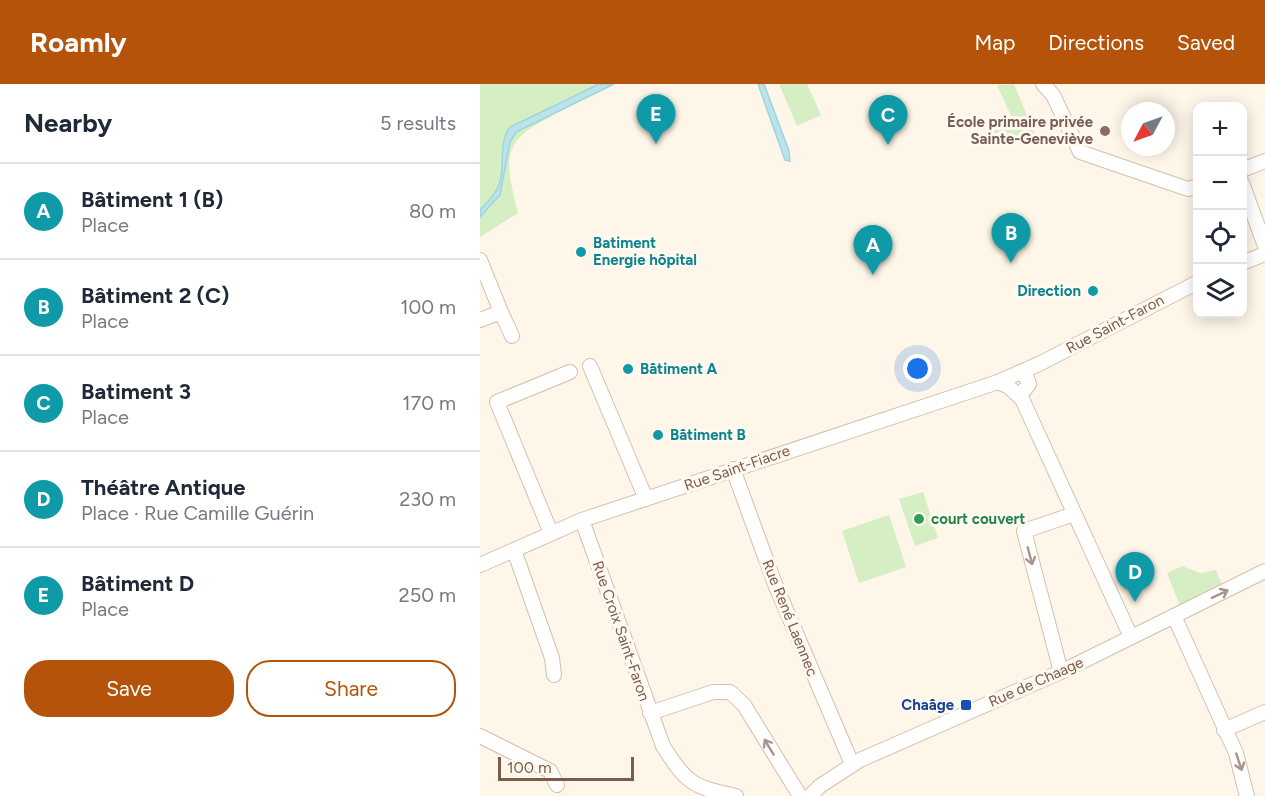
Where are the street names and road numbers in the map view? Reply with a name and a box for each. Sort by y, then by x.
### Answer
street label: Rue Saint-Faron [1063,291,1167,357]
street label: Rue Saint-Fiacre [682,441,792,495]
street label: Rue René Laennec [758,557,822,679]
street label: Rue Croix Saint-Faron [589,559,653,703]
street label: Rue de Chaage [986,653,1086,711]

